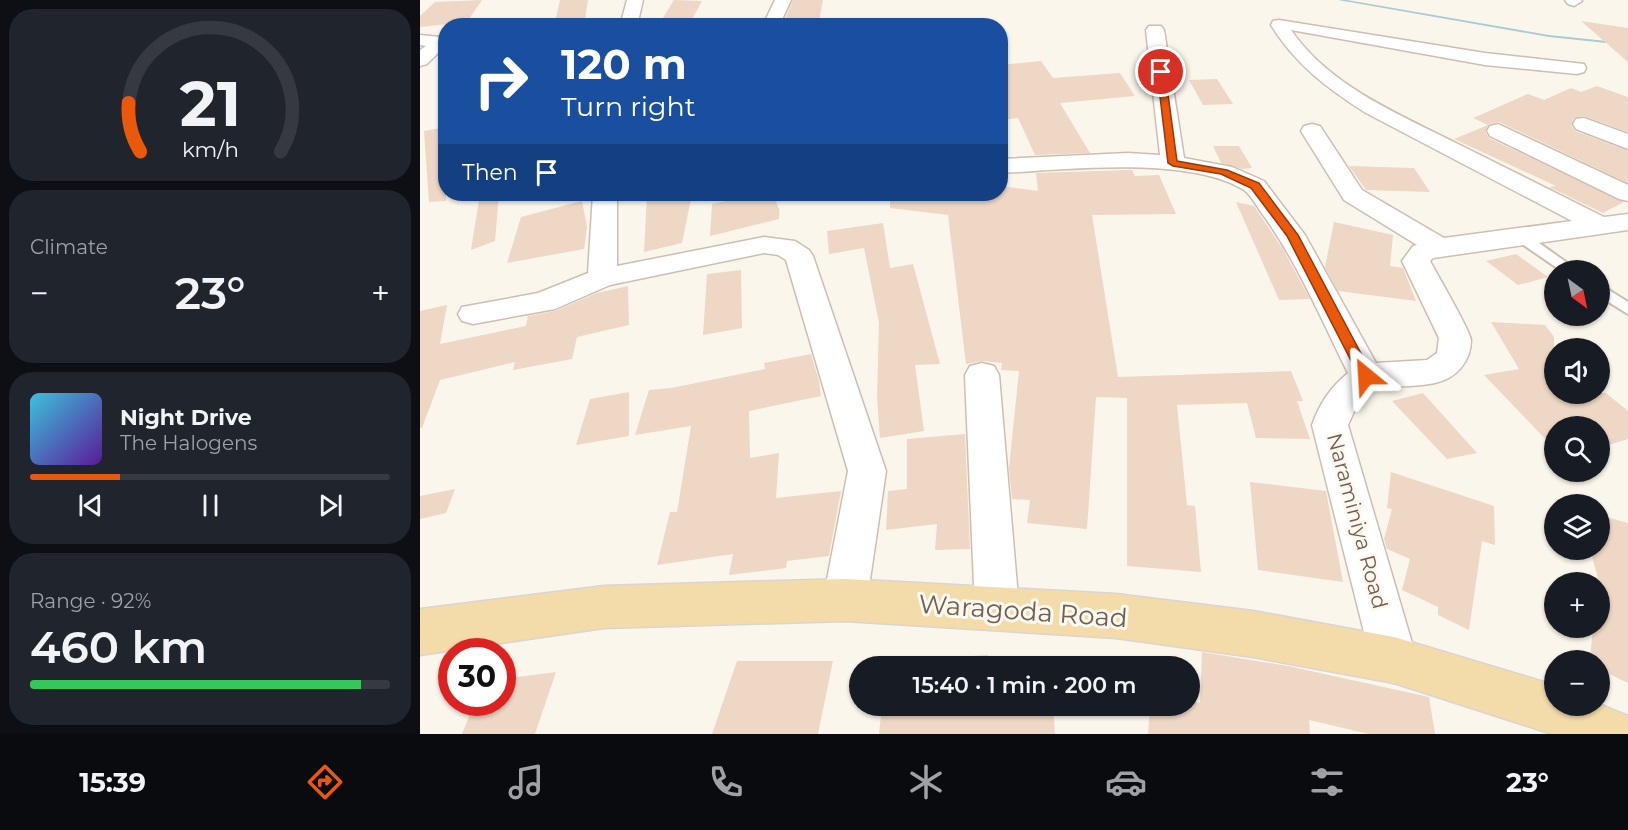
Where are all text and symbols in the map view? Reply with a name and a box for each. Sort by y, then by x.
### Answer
text: 120 m [561,38,687,90]
icon: right [462,42,540,120]
pin [1135,46,1186,97]
icon: arrive [1144,55,1177,88]
text: 21 [179,66,241,142]
text: Turn right [561,90,696,123]
text: km/h [181,137,239,163]
icon: arrive [530,156,563,189]
text: Then [462,159,518,186]
text: Climate [30,235,108,259]
north arrow [1544,260,1610,326]
map controls [1544,260,1610,716]
text: 23° [175,265,245,320]
text: − [30,273,49,313]
text: + [371,273,390,313]
button: sound [1544,338,1610,404]
position arrow [1334,344,1398,408]
text: Night Drive [120,404,252,431]
button: search [1544,416,1610,482]
street label: Naraminiya Road [1322,430,1393,611]
text: The Halogens [120,431,257,455]
icon: previous [74,489,107,522]
icon: pause [194,489,227,522]
icon: next [314,489,347,522]
button: layers [1544,494,1610,560]
button: + [1544,572,1610,638]
street label: Waragoda Road [917,588,1129,634]
text: Range · 92% [30,589,151,613]
text: 460 km [30,619,207,674]
speed limit sign: 30 [438,638,516,716]
button: − [1544,650,1610,716]
text: 15:40 · 1 min · 200 m [913,672,1136,699]
icon: directions [304,761,346,803]
icon: music [505,761,547,803]
icon: phone [705,761,747,803]
icon: climate [905,761,947,803]
icon: car [1105,761,1147,803]
icon: filters [1306,761,1348,803]
text: 15:39 [79,766,146,799]
text: 23° [1506,766,1549,799]

